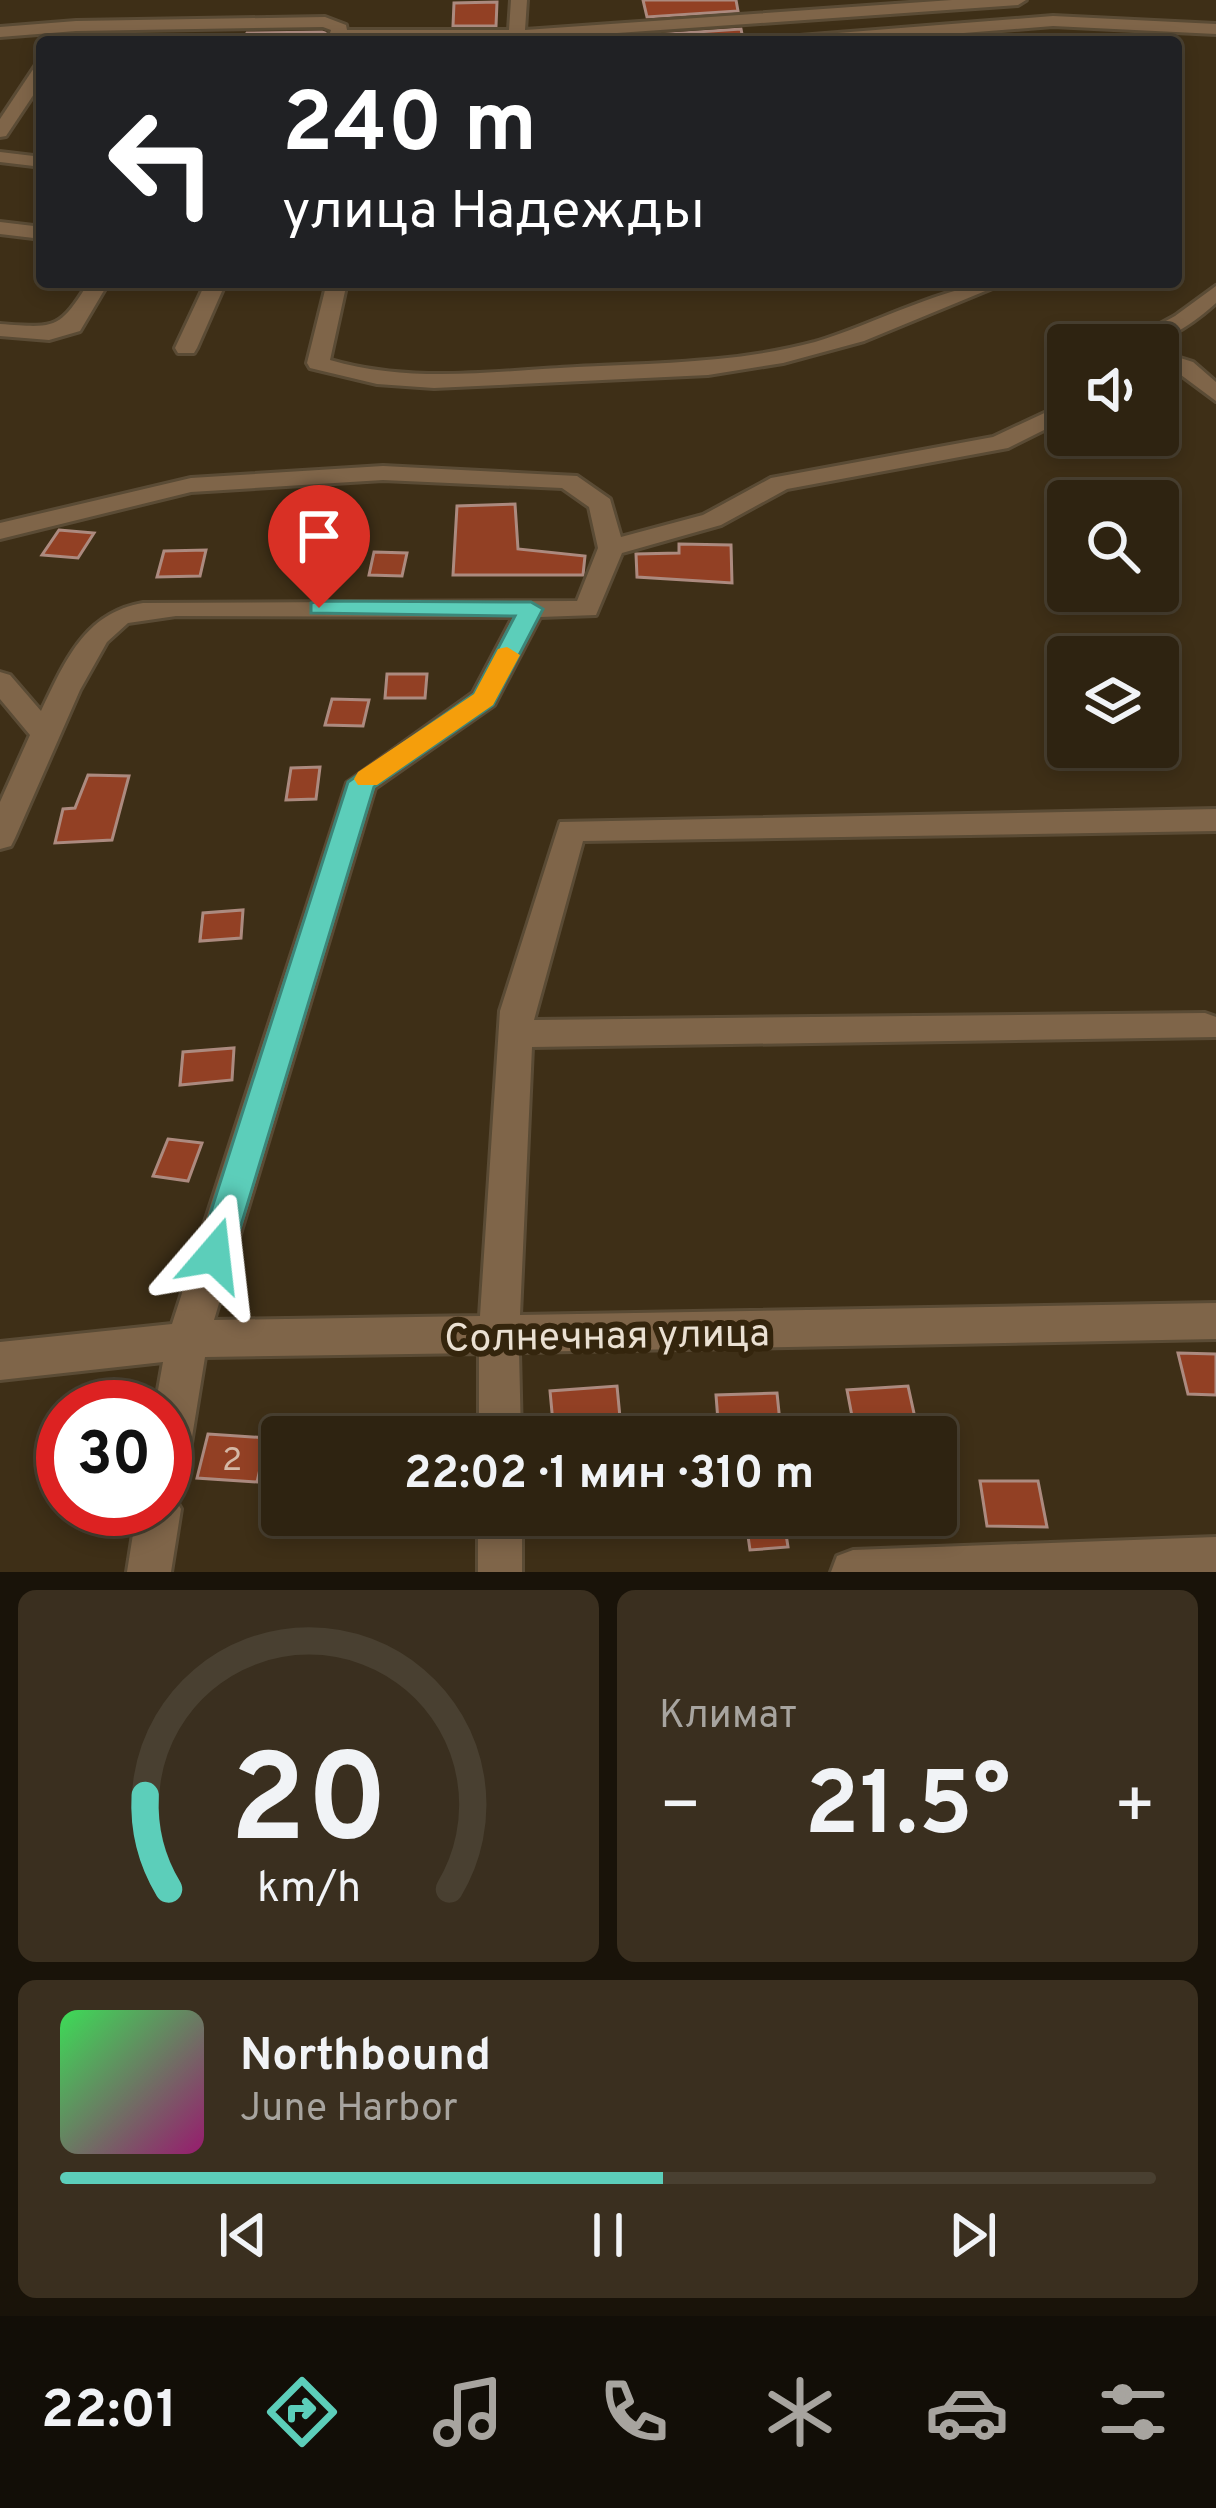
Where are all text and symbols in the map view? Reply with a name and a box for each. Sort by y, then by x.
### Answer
text: 240 m [282,75,537,181]
icon: left [84,84,240,240]
text: улица Надежды [282,179,705,248]
map controls [1047,324,1179,768]
button: sound [1047,324,1179,456]
button: search [1047,480,1179,612]
pin [268,485,370,608]
icon: arrive [286,503,352,569]
button: layers [1047,636,1179,768]
position arrow [151,1192,277,1318]
street label: Солнечная улица [444,1311,770,1366]
speed limit sign: 30 [36,1380,192,1536]
house number: 2 [222,1441,242,1483]
text: 22:02 · 1 мин · 310 m [404,1447,814,1504]
text: Климат [659,1693,797,1742]
text: 20 [229,1728,388,1886]
text: 21.5° [805,1753,1010,1866]
text: − [659,1768,702,1851]
text: + [1113,1768,1156,1851]
text: km/h [256,1863,361,1917]
text: Northbound [240,2029,491,2086]
text: June Harbor [240,2086,458,2135]
icon: previous [210,2202,276,2268]
icon: pause [575,2202,641,2268]
icon: next [940,2202,1006,2268]
icon: directions [260,2370,344,2454]
icon: music [426,2370,510,2454]
icon: phone [592,2370,676,2454]
icon: climate [758,2370,842,2454]
icon: car [925,2370,1009,2454]
icon: filters [1091,2370,1175,2454]
text: 22:01 [41,2378,177,2447]

